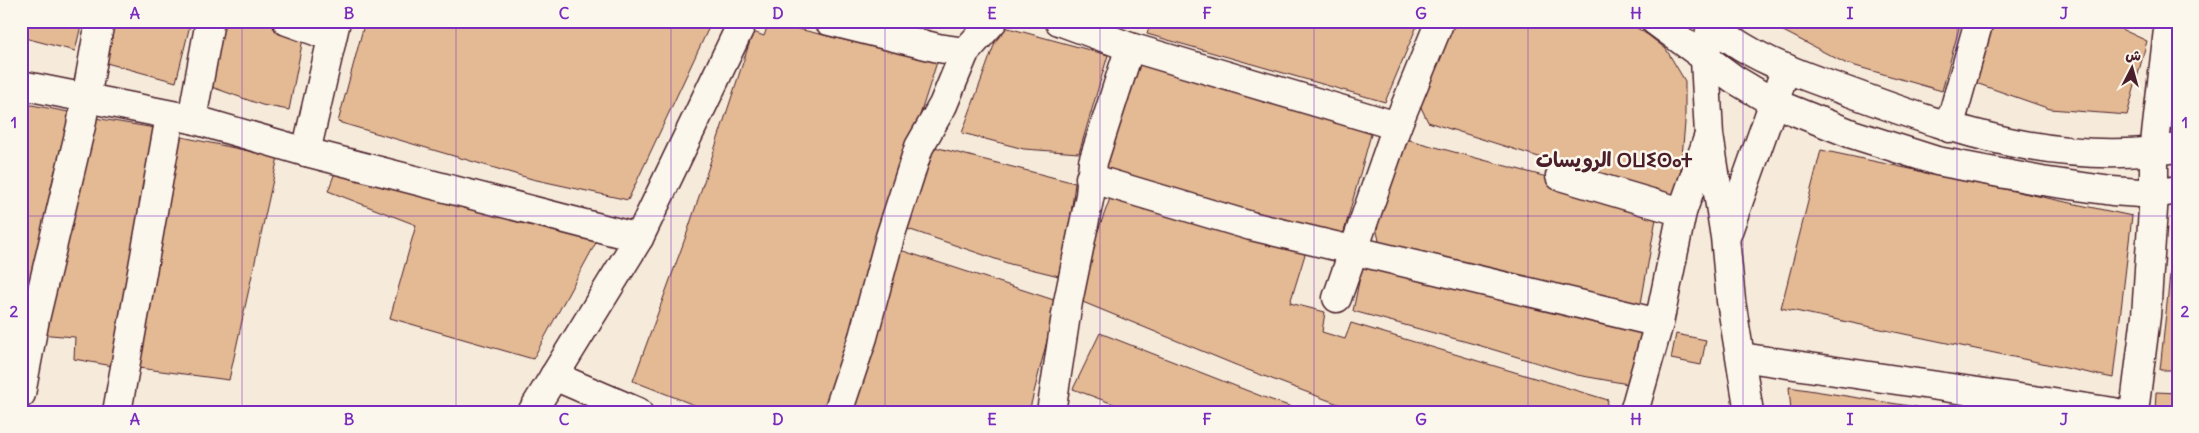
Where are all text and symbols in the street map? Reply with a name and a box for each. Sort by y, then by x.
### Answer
text: A [130,3,140,23]
text: B [344,3,355,23]
text: C [559,3,570,23]
text: D [772,3,784,23]
text: E [987,3,997,23]
text: F [1202,3,1212,23]
text: G [1415,3,1427,23]
text: H [1630,3,1642,23]
text: I [1847,3,1854,23]
text: J [2060,3,2069,23]
north arrow [2106,42,2156,92]
text: ش [2125,45,2142,65]
text: 1 [11,112,17,132]
text: 1 [2182,112,2188,132]
district label: الرويسات ⵔⵡⵉⵙⴰⵜ [1536,147,1692,173]
text: 2 [10,301,19,321]
text: 2 [2181,301,2190,321]
text: A [130,409,140,429]
text: B [344,409,355,429]
text: C [559,409,570,429]
text: D [772,409,784,429]
text: E [987,409,997,429]
text: F [1202,409,1212,429]
text: G [1415,409,1427,429]
text: H [1630,409,1642,429]
text: I [1847,409,1854,429]
text: J [2060,409,2069,429]

